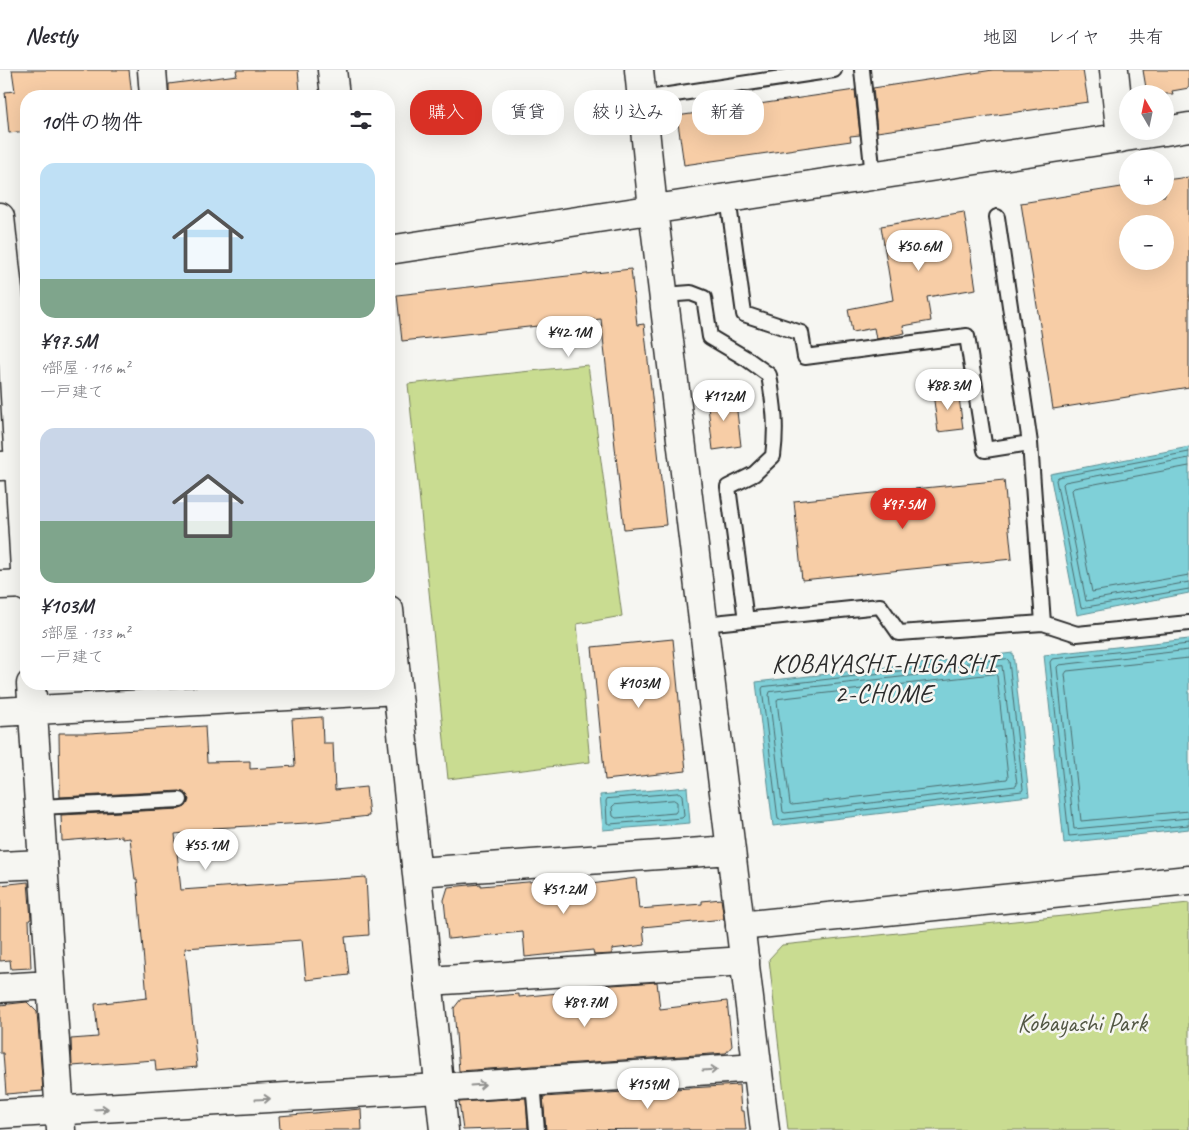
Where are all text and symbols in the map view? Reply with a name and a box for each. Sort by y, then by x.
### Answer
text: Nestly [25,20,77,50]
text: 地図 [983,26,1019,48]
text: レイヤ [1047,26,1100,48]
text: 共有 [1128,26,1164,48]
north arrow [1119,85,1174,140]
map controls [1119,85,1174,270]
chip: 購入 [410,90,482,135]
chip: 賃貸 [492,90,564,135]
chip: 絞り込み [574,90,682,135]
chip: 新着 [692,90,764,135]
icon: filters [347,106,375,134]
text: 10件の物件 [40,109,143,135]
button: + [1119,150,1174,205]
icon: home [163,196,253,286]
button: − [1119,215,1174,270]
pin: ¥50.6M [878,230,960,272]
text: ¥50.6M [897,236,941,256]
pin: ¥42.1M [528,316,610,358]
text: ¥42.1M [547,322,591,342]
text: ¥97.5M [40,328,97,354]
text: 4部屋 · 116 m² [40,358,130,378]
pin: ¥88.3M [907,368,989,411]
text: ¥88.3M [926,375,970,395]
pin: ¥112M [689,380,759,422]
text: 一戸建て [40,382,104,402]
text: ¥112M [704,386,744,406]
icon: home [163,461,253,551]
pin: ¥97.5M [862,488,944,530]
text: ¥97.5M [881,494,925,514]
text: ¥103M [40,593,93,619]
text: 5部屋 · 133 m² [40,623,130,643]
text: 一戸建て [40,647,104,667]
district label: KOBAYASHI-HIGASHI 2-CHOME [772,647,1001,710]
pin: ¥103M [604,666,674,709]
text: ¥103M [619,673,659,693]
pin: ¥55.1M [165,828,247,871]
text: ¥55.1M [184,835,228,855]
pin: ¥51.2M [523,872,605,915]
text: ¥51.2M [542,879,586,899]
pin: ¥89.7M [544,986,626,1028]
text: ¥89.7M [563,992,607,1012]
park label: Kobayashi Park [1017,1007,1148,1039]
one-way arrow [702,1065,718,1074]
pin: ¥159M [613,1068,683,1110]
text: ¥159M [628,1074,668,1094]
one-way arrow [470,1081,486,1090]
one-way arrow [255,1094,271,1103]
one-way arrow [93,1104,109,1113]

